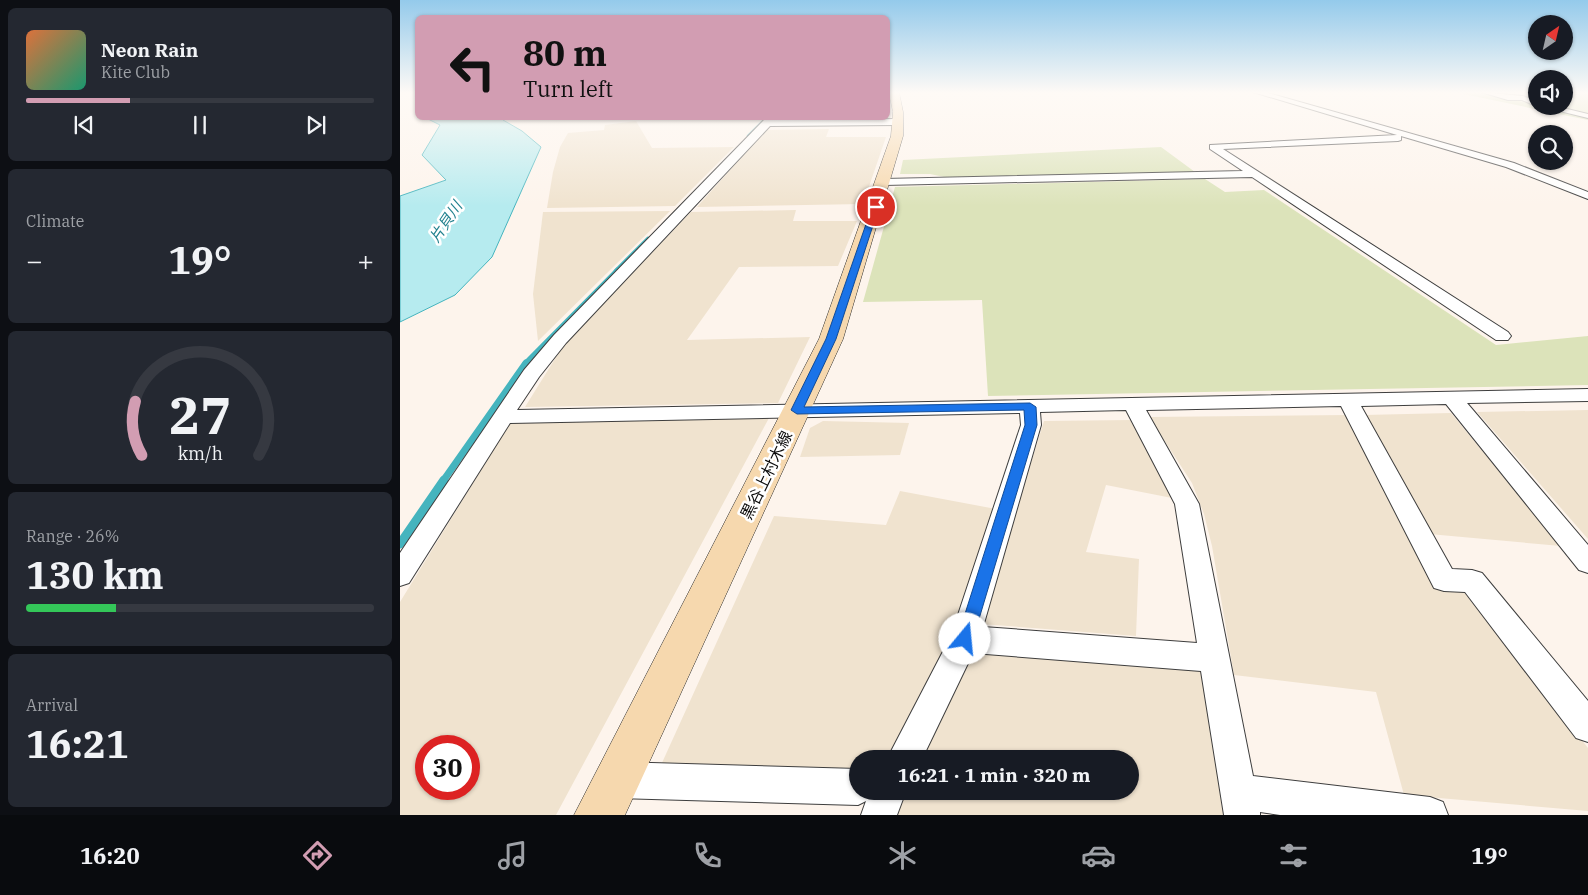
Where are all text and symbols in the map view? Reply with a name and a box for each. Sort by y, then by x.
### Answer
north arrow [1528,15,1572,60]
map controls [1528,15,1573,170]
text: 80 m [523,30,607,76]
icon: left [440,35,505,100]
text: Neon Rain [101,38,198,62]
text: Kite Club [101,62,170,82]
button: sound [1528,70,1573,115]
text: Turn left [523,74,613,103]
icon: previous [70,111,98,139]
icon: pause [186,111,214,139]
icon: next [302,111,330,139]
button: search [1528,125,1573,170]
pin [855,186,897,228]
icon: arrive [862,193,890,221]
water label: 片貝川 [425,196,467,246]
text: Climate [26,211,84,231]
text: 19° [168,235,232,284]
text: − [26,242,43,279]
text: + [357,242,374,279]
text: 27 [169,381,231,448]
street label: 黒谷上村木線 [736,427,796,523]
text: km/h [177,442,223,465]
text: Range · 26% [26,526,119,546]
text: 130 km [26,550,164,599]
position arrow [938,612,990,664]
text: Arrival [26,695,78,715]
text: 16:21 [26,719,129,768]
speed limit sign: 30 [415,735,480,800]
text: 16:21 · 1 min · 320 m [898,763,1090,787]
icon: directions [300,838,335,873]
icon: music [495,838,530,873]
icon: phone [690,838,725,873]
icon: climate [885,838,920,873]
icon: car [1081,838,1116,873]
icon: filters [1276,838,1311,873]
text: 16:20 [80,841,140,870]
text: 19° [1471,841,1508,870]

